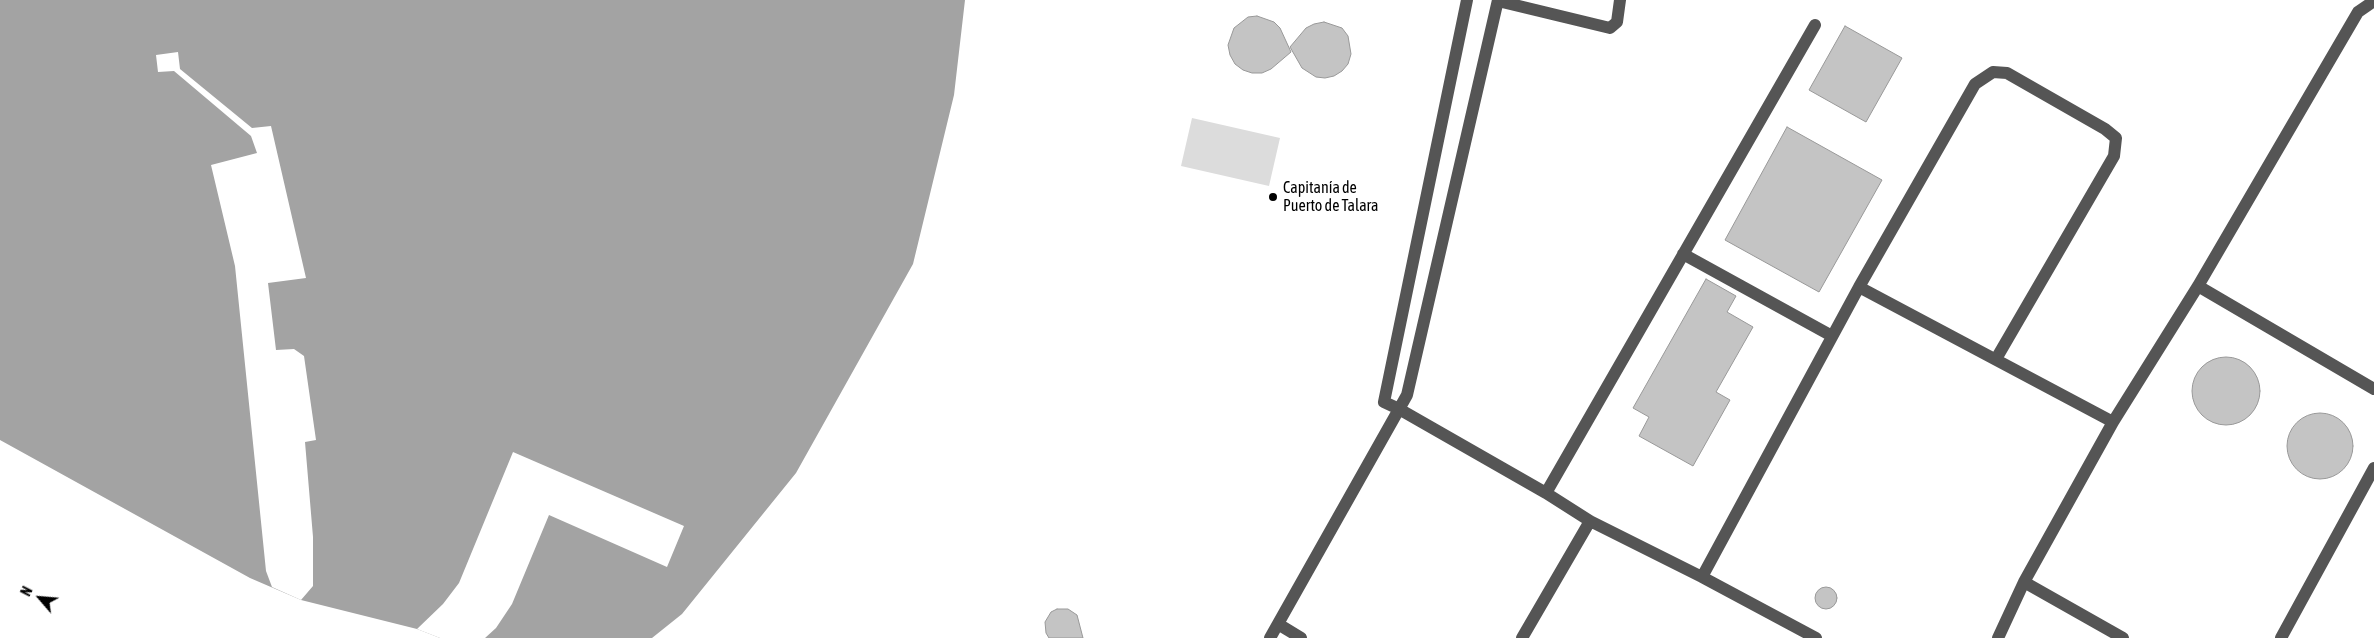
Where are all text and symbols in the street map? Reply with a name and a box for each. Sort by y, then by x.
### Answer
place label: Capitanía de Puerto de Talara [1283,178,1378,216]
marker: Capitanía de Puerto de Talara [1267,191,1279,203]
north arrow [15,573,65,623]
text: N [18,584,36,599]

